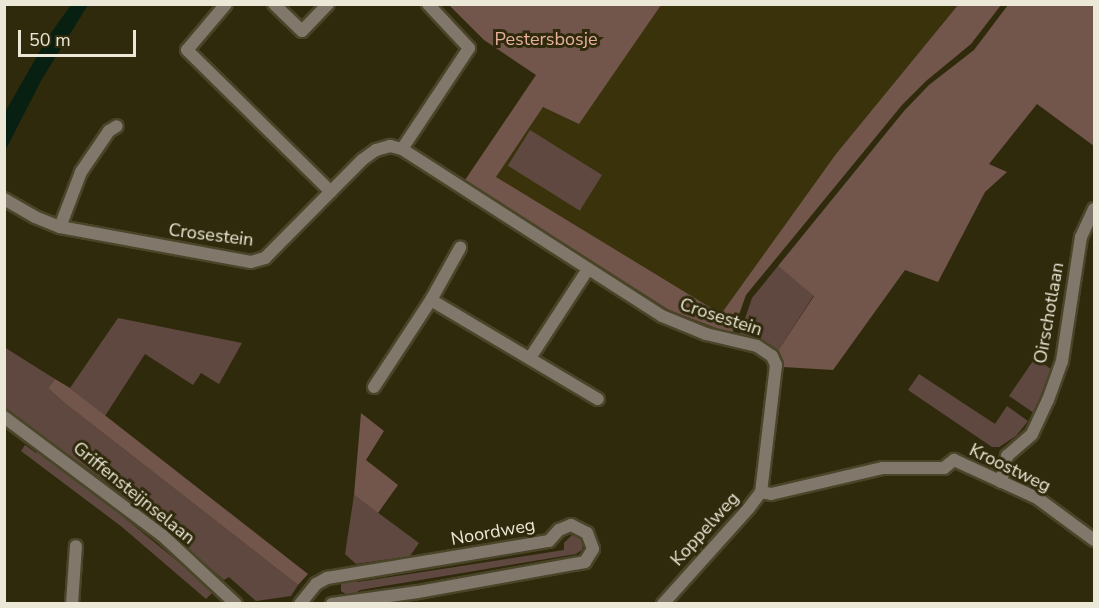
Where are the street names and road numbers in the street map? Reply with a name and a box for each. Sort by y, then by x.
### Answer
street label: Crosestein [167,219,255,251]
street label: Oirschotlaan [1029,261,1069,365]
street label: Crosestein [677,294,765,340]
street label: Griffensteijnselaan [69,437,199,549]
street label: Kroostweg [966,439,1054,497]
street label: Koppelweg [666,488,744,570]
street label: Noordweg [449,514,537,550]

